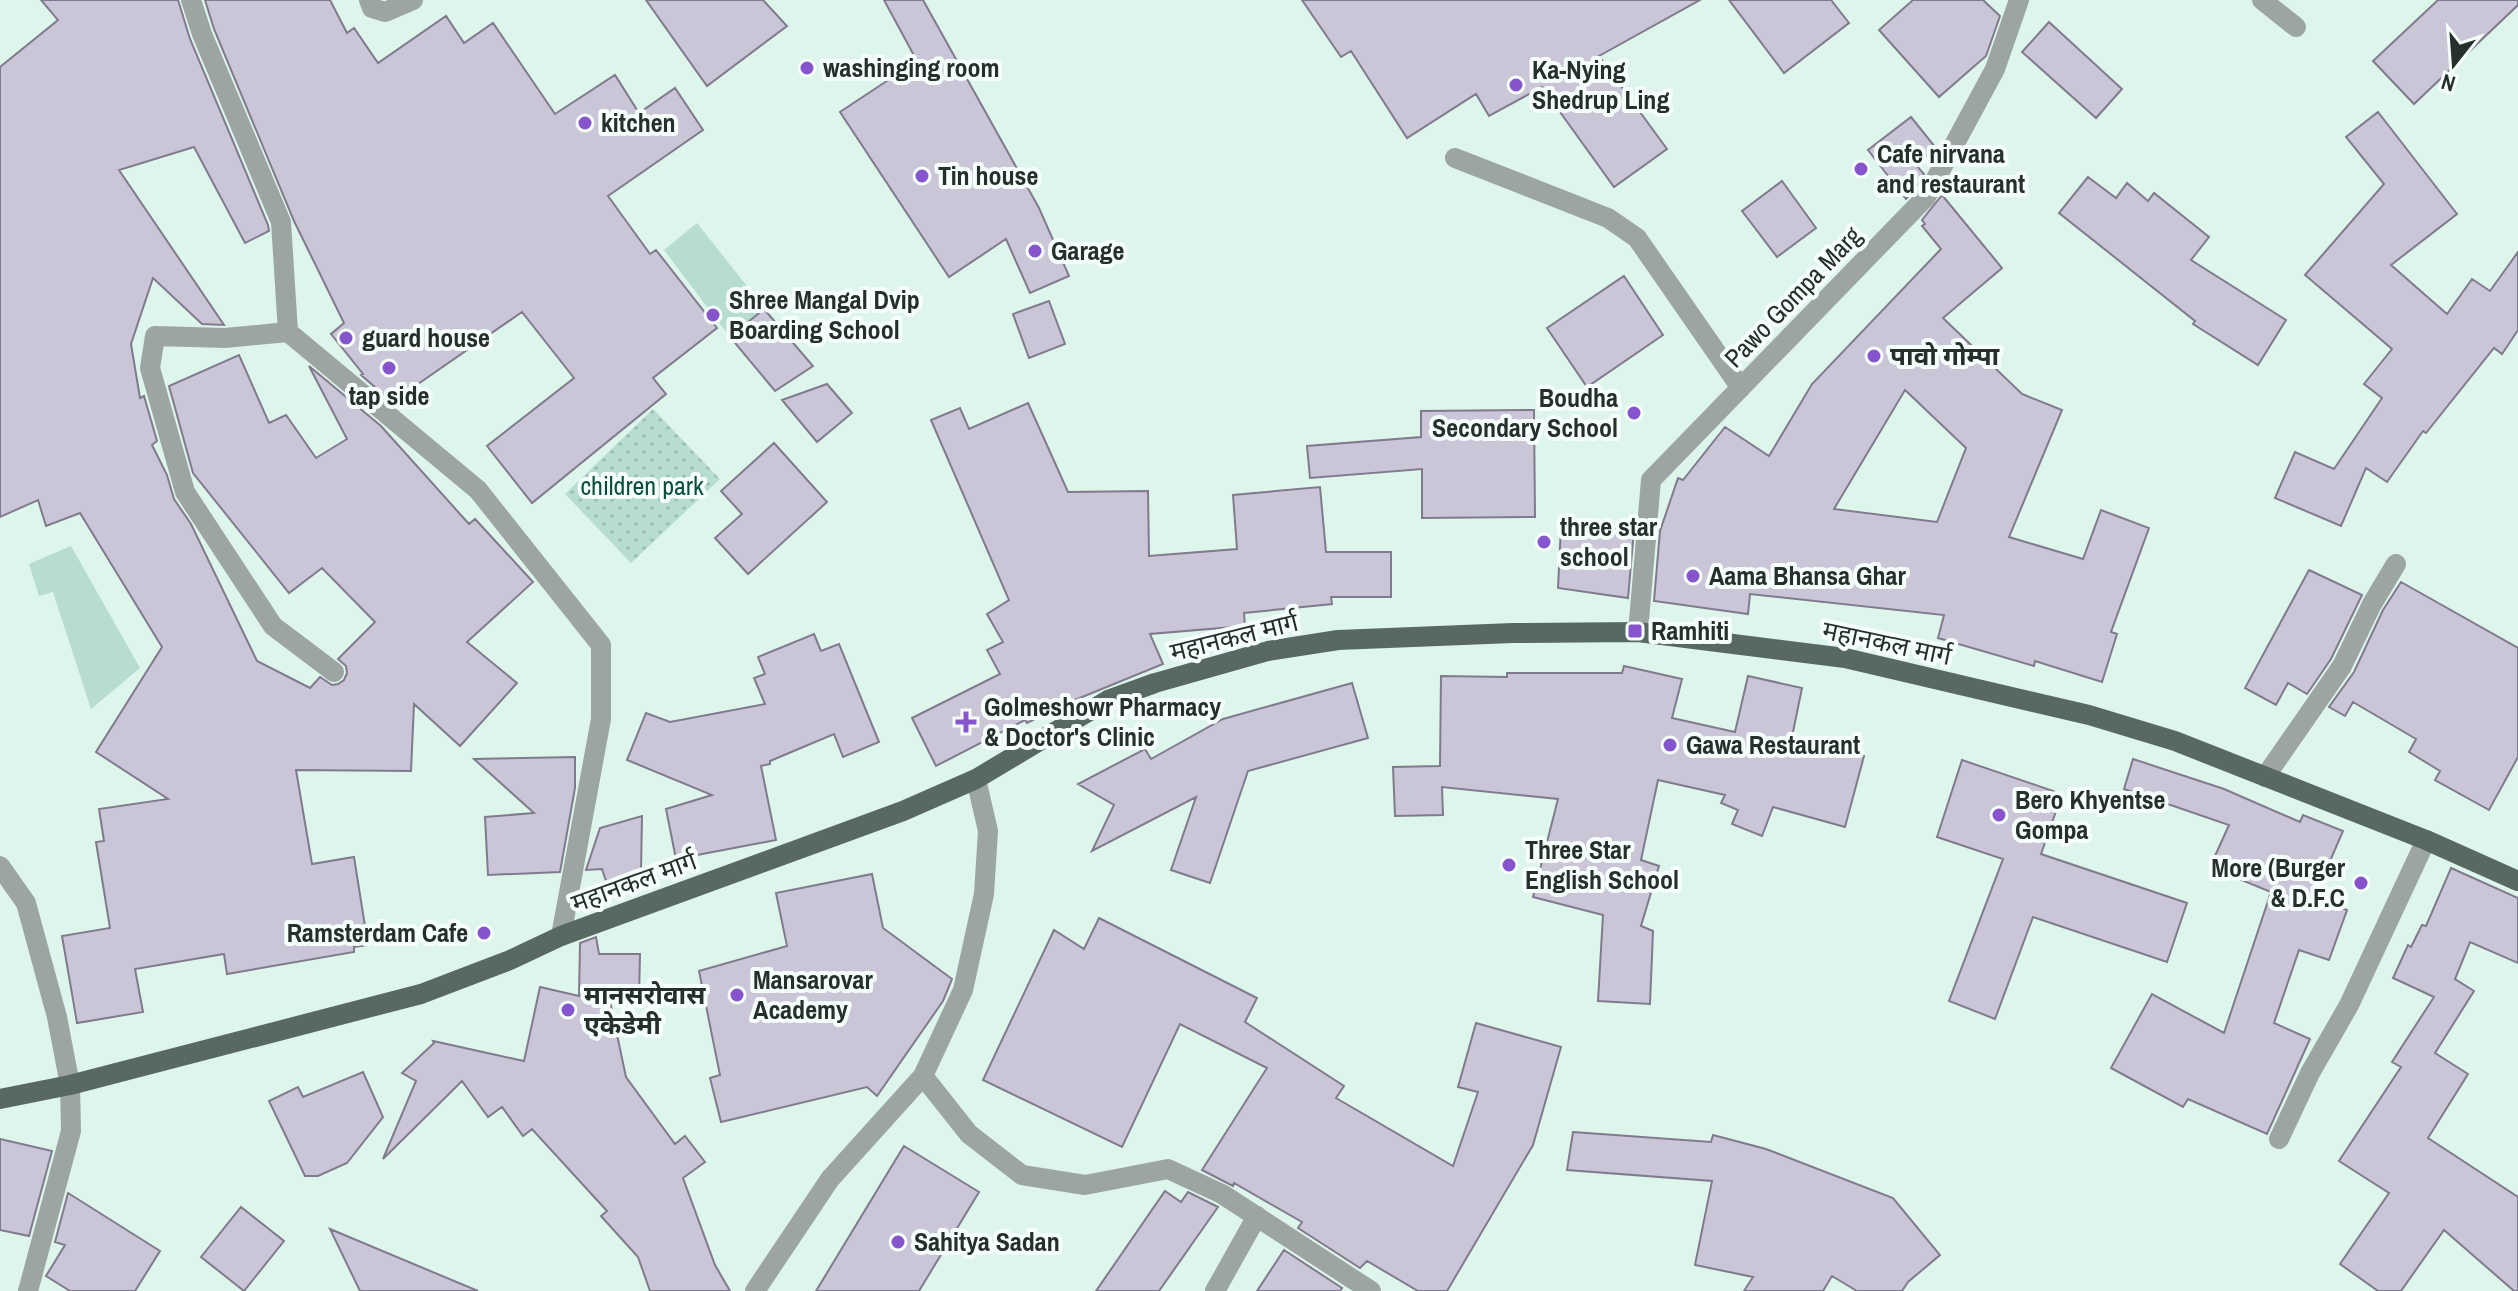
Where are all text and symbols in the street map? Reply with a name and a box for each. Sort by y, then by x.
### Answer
north arrow [2414,24,2494,104]
place label: washinging room [823,50,1000,85]
place label: Ka-Nying Shedrup Ling [1532,52,1669,117]
marker: washinging room [798,59,816,77]
text: N [2438,67,2459,99]
marker: Ka-Nying Shedrup Ling [1507,76,1525,94]
place label: kitchen [601,105,676,140]
marker: kitchen [576,114,594,132]
place label: Cafe nirvana and restaurant [1877,136,2025,201]
place label: Tin house [938,158,1038,193]
marker: Cafe nirvana and restaurant [1852,160,1870,178]
marker: Tin house [913,167,931,185]
street label: Pawo Gompa Marg [1716,218,1869,375]
place label: Garage [1051,233,1124,268]
marker: Garage [1026,242,1044,260]
place label: Shree Mangal Dvip Boarding School [729,282,920,347]
marker: Shree Mangal Dvip Boarding School [704,306,722,324]
place label: guard house [362,320,490,355]
marker: guard house [337,329,355,347]
place label: पावो गोम्पा [1890,338,2001,373]
marker: पावो गोम्पा [1865,347,1883,365]
marker: tap side [380,359,398,377]
place label: tap side [349,378,429,413]
place label: Boudha Secondary School [1432,380,1618,445]
marker: Boudha Secondary School [1625,404,1643,422]
park label: children park [580,468,704,503]
place label: three star school [1560,509,1658,574]
marker: three star school [1535,533,1553,551]
place label: Aama Bhansa Ghar [1709,558,1906,593]
marker: Aama Bhansa Ghar [1684,567,1702,585]
street label: महानकल मार्ग [1166,603,1303,669]
street label: महानकल मार्ग [1819,612,1956,673]
place label: Ramhiti [1651,613,1729,648]
marker: Ramhiti [1626,622,1644,640]
place label: Golmeshowr Pharmacy & Doctor's Clinic [984,689,1221,754]
marker: Golmeshowr Pharmacy & Doctor's Clinic [955,711,977,733]
place label: Gawa Restaurant [1686,727,1860,762]
marker: Gawa Restaurant [1661,736,1679,754]
place label: Bero Khyentse Gompa [2015,782,2165,847]
marker: Bero Khyentse Gompa [1990,806,2008,824]
place label: Three Star English School [1525,832,1679,897]
street label: महानकल मार्ग [566,842,702,920]
place label: More (Burger & D.F.C [2211,850,2346,915]
marker: Three Star English School [1500,856,1518,874]
marker: More (Burger & D.F.C [2352,874,2370,892]
place label: Ramsterdam Cafe [287,915,468,950]
marker: Ramsterdam Cafe [475,924,493,942]
place label: Mansarovar Academy [753,962,873,1027]
place label: मानसरोवास एकेडेमी [584,977,706,1042]
marker: Mansarovar Academy [728,986,746,1004]
marker: मानसरोवास एकेडेमी [559,1001,577,1019]
place label: Sahitya Sadan [914,1224,1060,1259]
marker: Sahitya Sadan [889,1233,907,1251]

